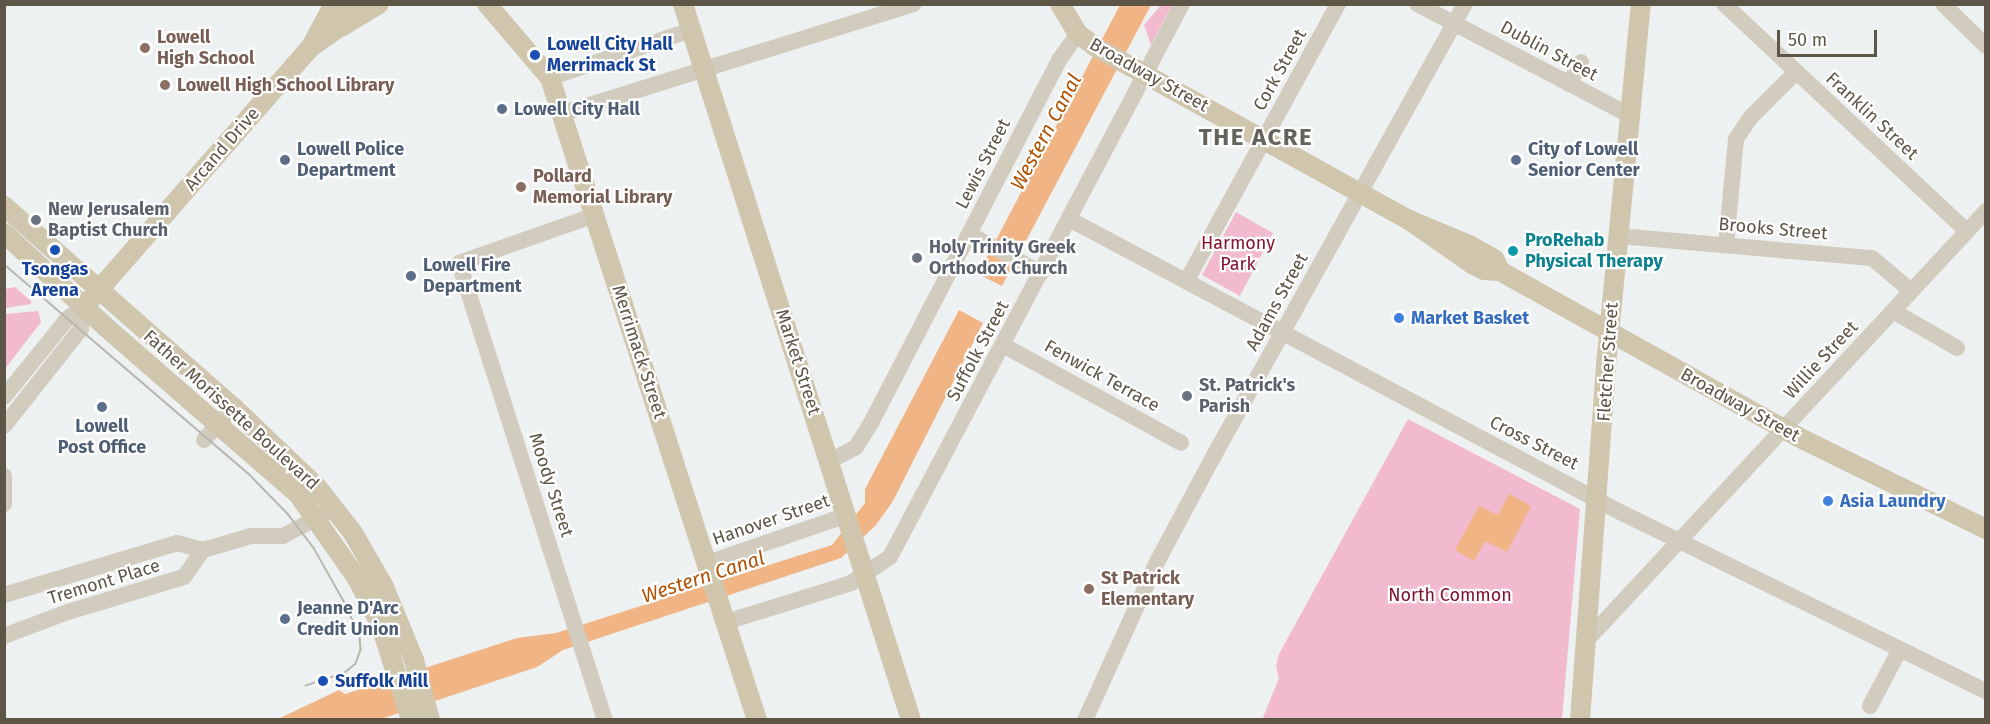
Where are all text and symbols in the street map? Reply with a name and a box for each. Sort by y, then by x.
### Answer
street label: Dublin Street [1497,16,1601,86]
scale bar [1780,18,1880,56]
street label: Cork Street [1249,25,1311,115]
place label: Lowell High School [157,27,254,70]
text: 50 m [1788,29,1827,51]
street label: Broadway Street [1086,33,1212,117]
place label: Lowell City Hall Merrimack St [547,34,673,76]
marker: Lowell High School [138,41,152,55]
marker: Lowell City Hall Merrimack St [528,48,542,62]
street label: Franklin Street [1821,68,1923,164]
water label: Western Canal [1005,70,1087,194]
place label: Lowell High School Library [177,74,394,96]
marker: Lowell High School Library [158,78,172,92]
place label: Lowell City Hall [514,98,640,120]
marker: Lowell City Hall [495,102,509,116]
street label: Arcand Drive [180,103,264,195]
street label: Lewis Street [951,115,1015,213]
district label: THE ACRE [1199,124,1313,152]
place label: Lowell Police Department [297,139,404,182]
place label: City of Lowell Senior Center [1528,139,1640,182]
marker: Lowell Police Department [278,153,292,167]
marker: City of Lowell Senior Center [1509,153,1523,167]
place label: Pollard Memorial Library [533,166,672,208]
marker: Pollard Memorial Library [514,180,528,194]
place label: New Jerusalem Baptist Church [48,199,169,242]
marker: New Jerusalem Baptist Church [29,213,43,227]
street label: Brooks Street [1718,213,1828,245]
place label: ProRehab Physical Therapy [1525,230,1663,272]
park label: Harmony Park [1201,233,1275,276]
place label: Holy Trinity Greek Orthodox Church [929,237,1076,280]
marker: Tsongas Arena [48,243,62,257]
marker: ProRehab Physical Therapy [1506,244,1520,258]
street label: Adams Street [1241,249,1313,355]
marker: Holy Trinity Greek Orthodox Church [910,251,924,265]
place label: Lowell Fire Department [423,255,522,298]
place label: Tsongas Arena [22,259,88,302]
marker: Lowell Fire Department [404,269,418,283]
street label: Merrimack Street [607,282,671,422]
street label: Suffolk Street [942,297,1014,405]
street label: Fletcher Street [1593,302,1623,422]
street label: Market Street [771,306,825,418]
place label: Market Basket [1411,307,1529,329]
marker: Market Basket [1392,311,1406,325]
street label: Willie Street [1779,316,1863,404]
street label: Father Morissette Boulevard [139,325,323,495]
street label: Fenwick Terrace [1041,335,1163,417]
street label: Broadway Street [1677,363,1803,447]
place label: St. Patrick's Parish [1199,375,1295,418]
marker: St. Patrick's Parish [1180,389,1194,403]
marker: Lowell Post Office [95,400,109,414]
street label: Cross Street [1486,411,1582,475]
place label: Lowell Post Office [58,416,146,458]
street label: Moody Street [524,430,578,540]
street label: Hanover Street [710,490,832,550]
place label: Asia Laundry [1840,490,1945,512]
marker: Asia Laundry [1821,494,1835,508]
water label: Western Canal [638,546,768,608]
street label: Tremont Place [45,555,163,609]
place label: St Patrick Elementary [1101,568,1194,610]
marker: St Patrick Elementary [1082,582,1096,596]
park label: North Common [1388,584,1512,606]
place label: Jeanne D'Arc Credit Union [297,598,399,640]
marker: Jeanne D'Arc Credit Union [278,612,292,626]
place label: Suffolk Mill [335,670,428,692]
marker: Suffolk Mill [316,674,330,688]

